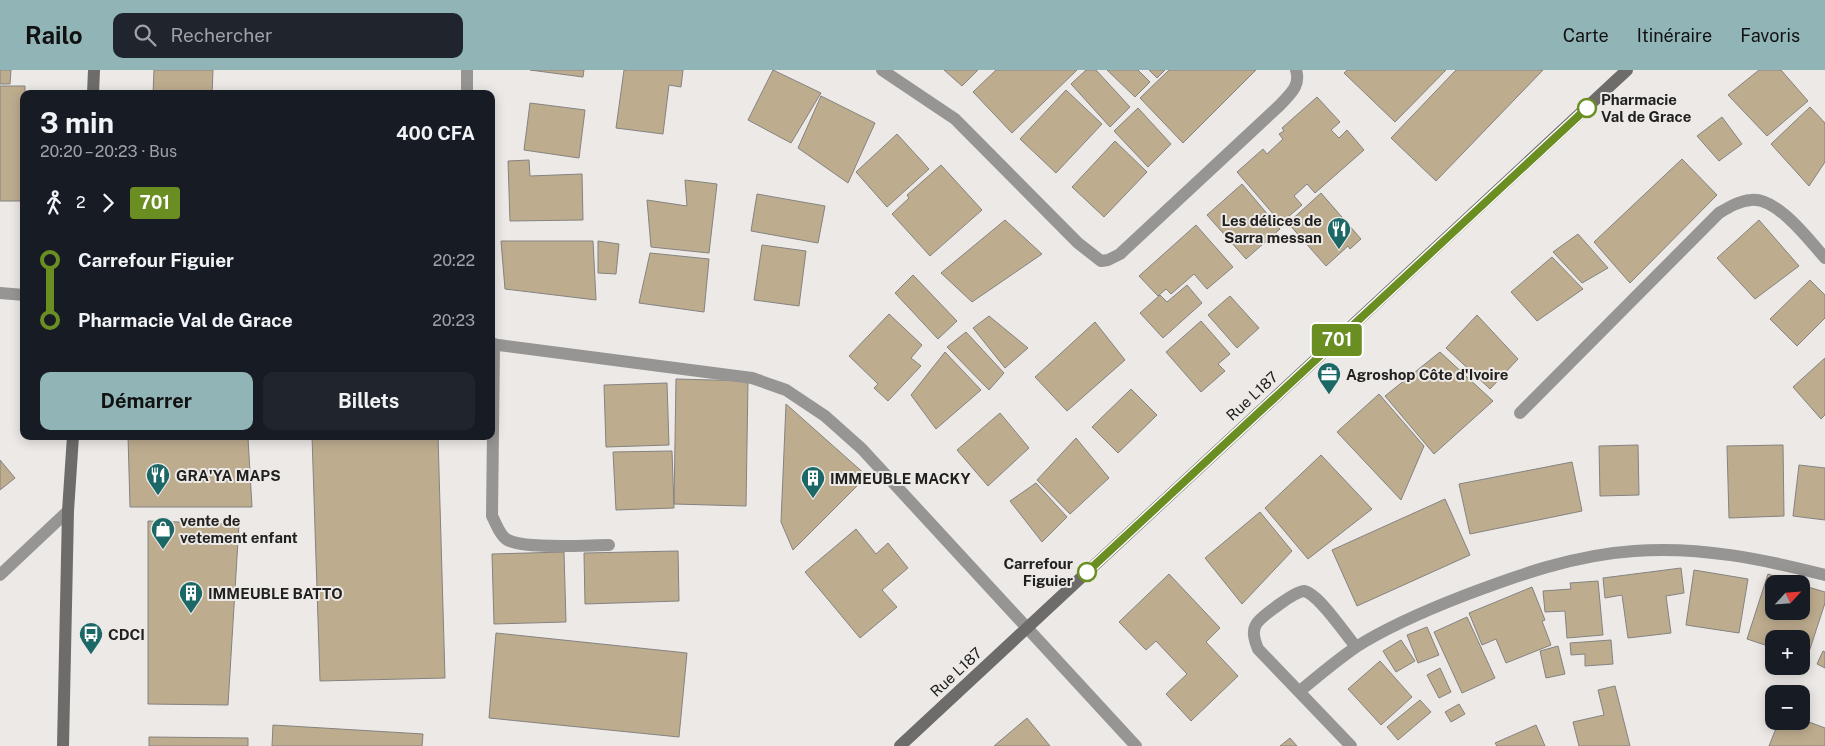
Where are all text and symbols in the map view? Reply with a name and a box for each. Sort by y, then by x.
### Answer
search box [113,13,463,58]
text: Railo [25,21,83,49]
icon: search [131,21,159,49]
text: Rechercher [171,24,272,46]
text: Carte [1563,25,1609,46]
text: Itinéraire [1637,25,1712,46]
text: Favoris [1740,25,1800,46]
place label: Pharmacie Val de Grace [1601,91,1691,125]
marker: Pharmacie Val de Grace [1577,98,1597,118]
text: 3 min [40,106,114,139]
text: 400 CFA [396,122,475,144]
text: 20:20 – 20:23 · Bus [40,142,177,161]
icon: walk [40,189,68,217]
icon: forward [94,189,122,217]
text: 701 [140,192,170,213]
text: 2 [76,193,86,212]
place label: Les délices de Sarra messan [1221,212,1322,246]
restaurant icon: Les délices de Sarra messan [1326,216,1352,250]
text: Carrefour Figuier [78,249,234,271]
text: 20:22 [433,251,475,270]
text: Pharmacie Val de Grace [78,309,293,331]
text: 20:23 [432,311,475,330]
line badge: 701 [1308,324,1366,356]
text: 701 [1322,329,1352,350]
office icon: Agroshop Côte d'Ivoire [1316,361,1342,395]
place label: Agroshop Côte d'Ivoire [1346,366,1508,383]
street label: Rue L187 [1223,368,1281,424]
button: Démarrer [40,372,253,430]
button: Billets [263,372,475,430]
restaurant icon: GRA'YA MAPS [145,462,171,496]
building icon: IMMEUBLE MACKY [800,465,826,499]
place label: GRA'YA MAPS [176,467,281,484]
place label: IMMEUBLE MACKY [830,470,970,487]
place label: vente de vetement enfant [180,512,298,546]
shop icon: vente de vetement enfant [150,516,176,550]
place label: Carrefour Figuier [1004,555,1073,589]
marker: Carrefour Figuier [1077,562,1097,582]
north arrow [1765,575,1810,620]
map controls [1765,575,1810,730]
building icon: IMMEUBLE BATTO [178,580,204,614]
place label: IMMEUBLE BATTO [208,585,343,602]
bus stop icon: CDCI [78,621,104,655]
place label: CDCI [108,626,145,643]
button: + [1765,630,1810,675]
street label: Rue L187 [927,644,985,700]
button: − [1765,685,1810,730]

